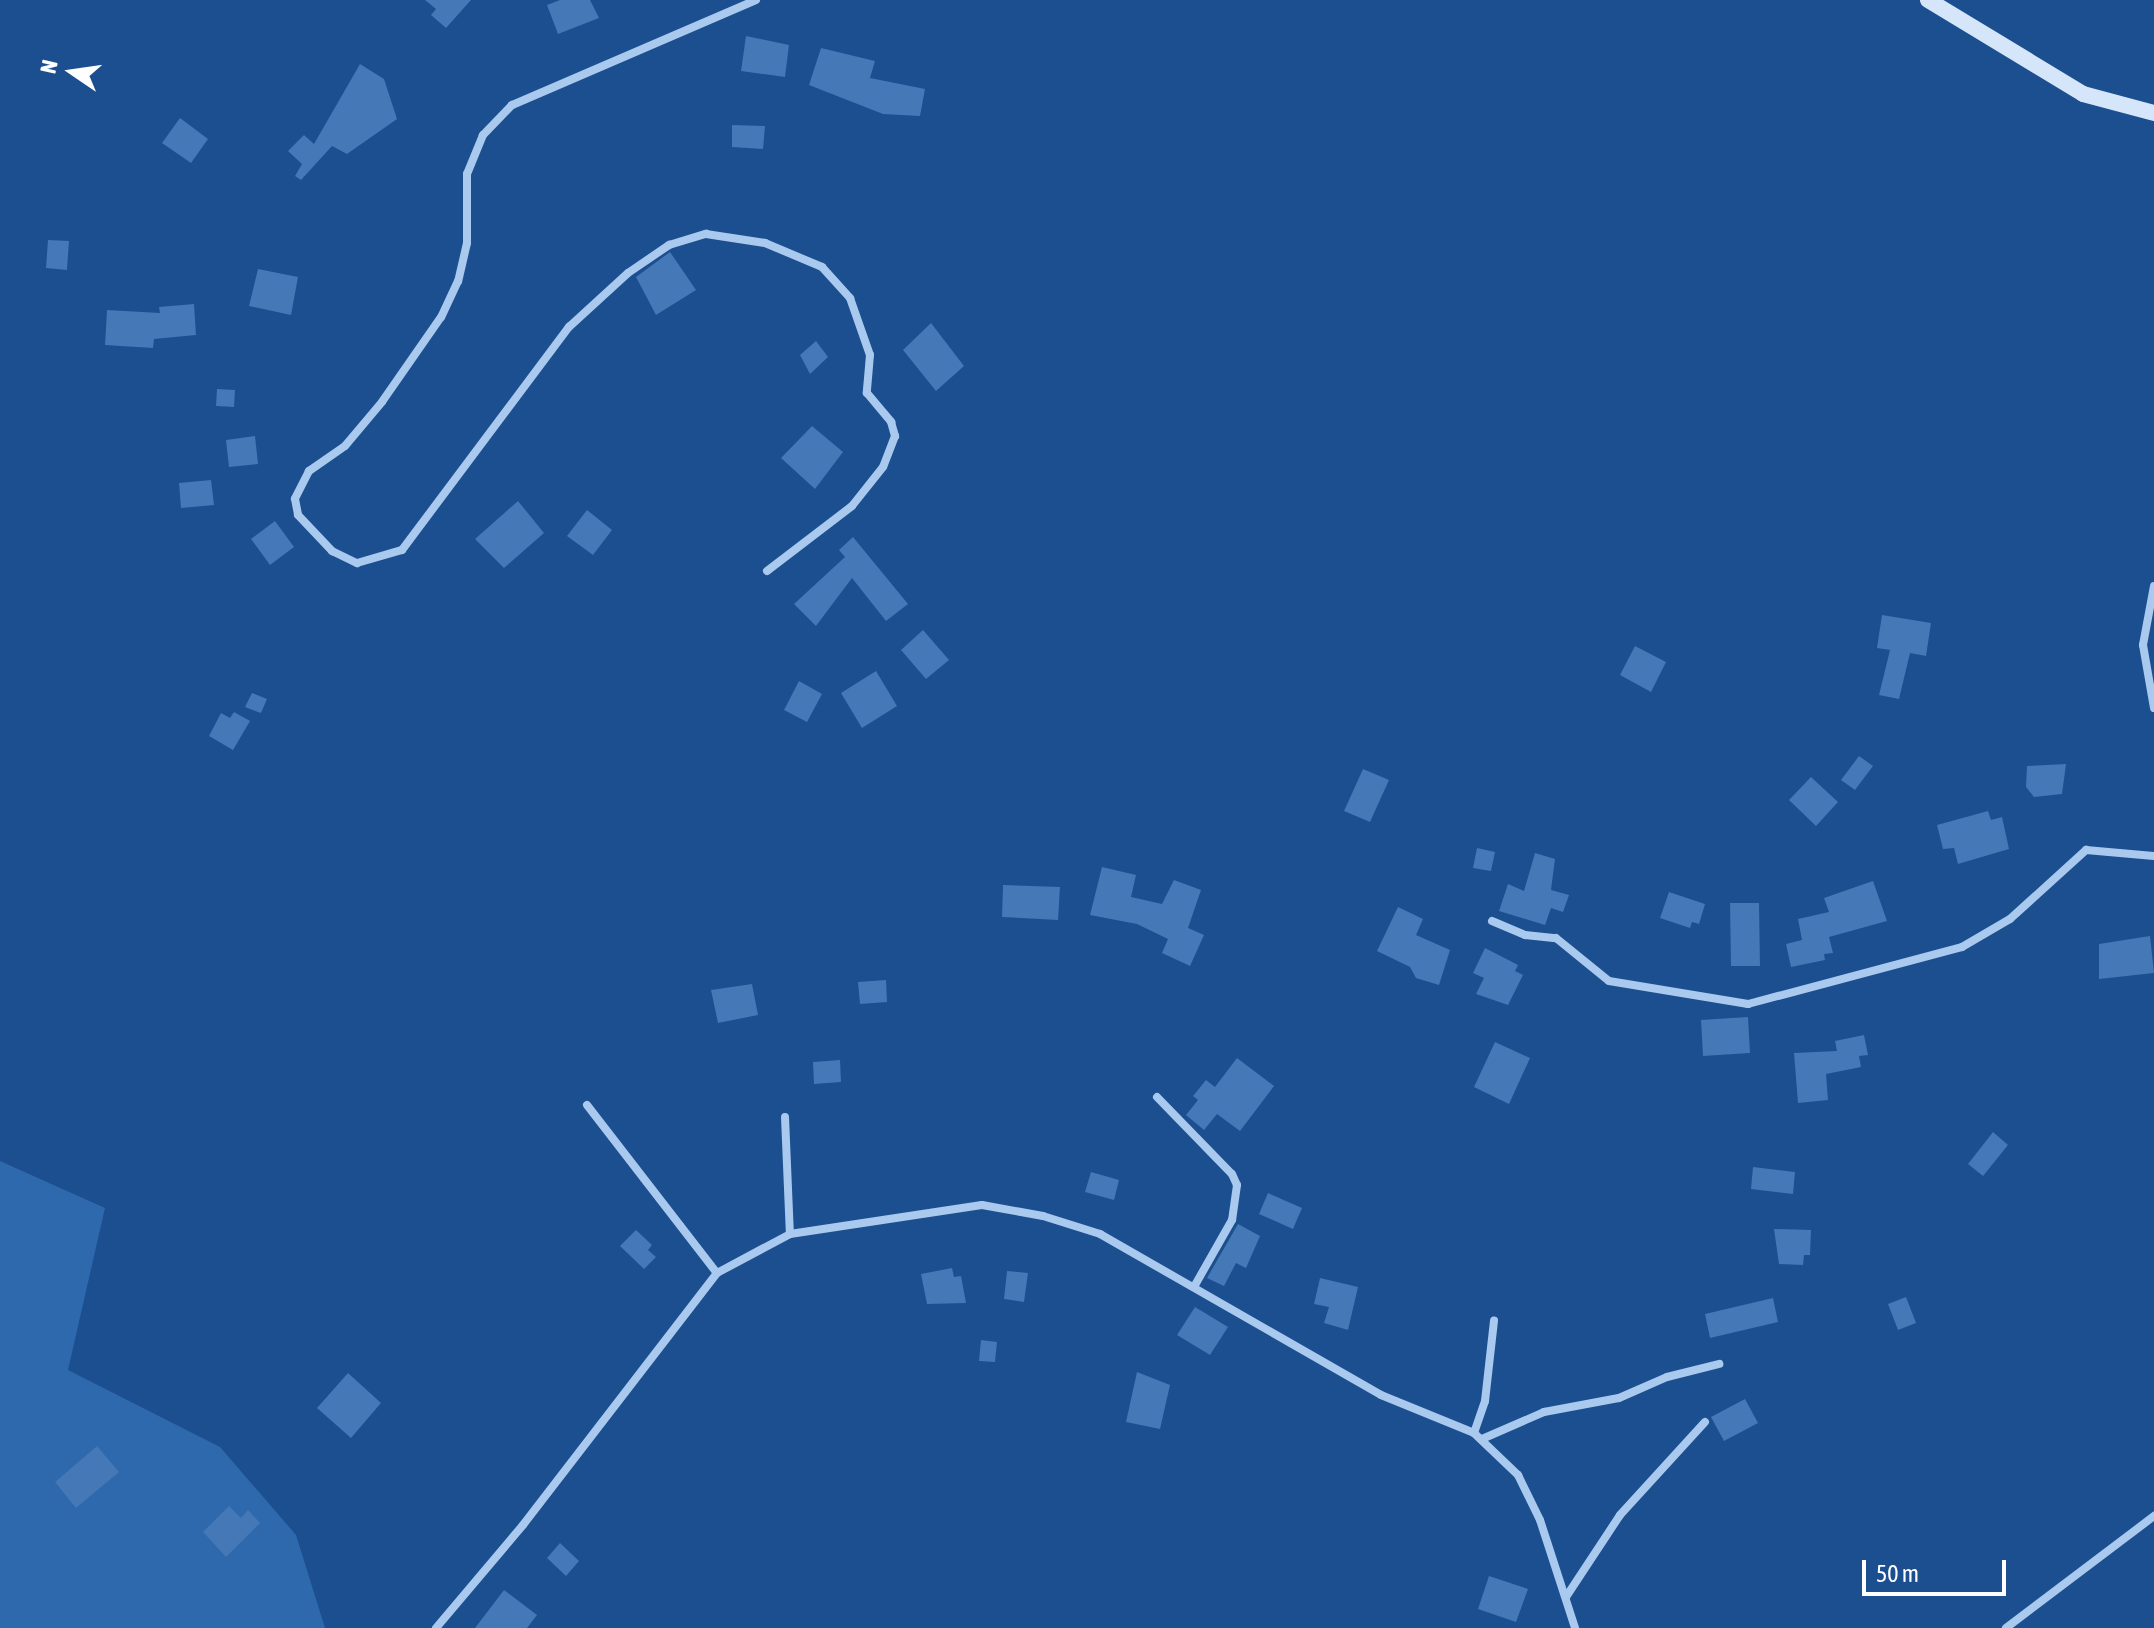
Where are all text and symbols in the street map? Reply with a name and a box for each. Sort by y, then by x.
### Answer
north arrow [32,32,112,112]
text: N [34,57,63,76]
scale bar [1866,1544,2010,1594]
text: 50 m [1876,1560,1919,1587]

